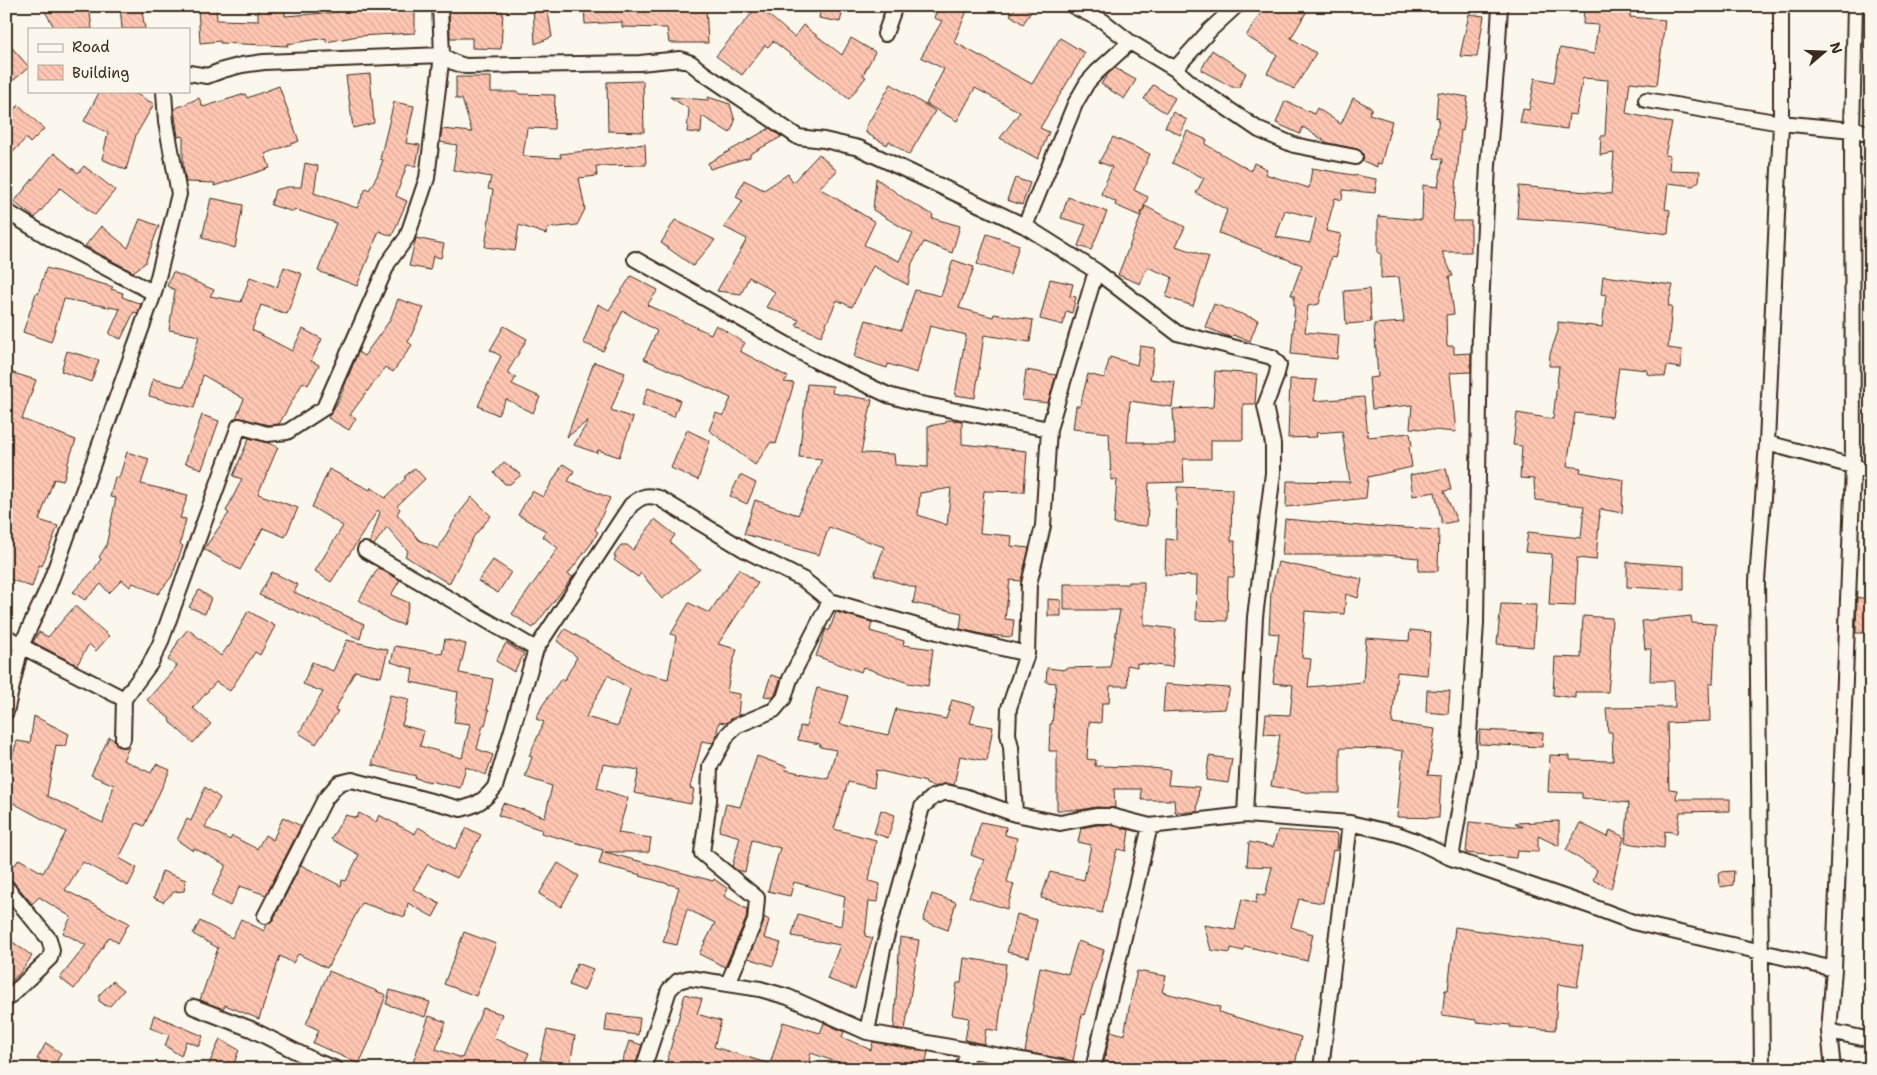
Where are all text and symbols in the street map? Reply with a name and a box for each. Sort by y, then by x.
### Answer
legend [28,28,190,92]
north arrow [1800,28,1850,78]
text: Road [72,37,110,57]
text: N [1826,40,1847,56]
text: Building [72,63,129,83]

